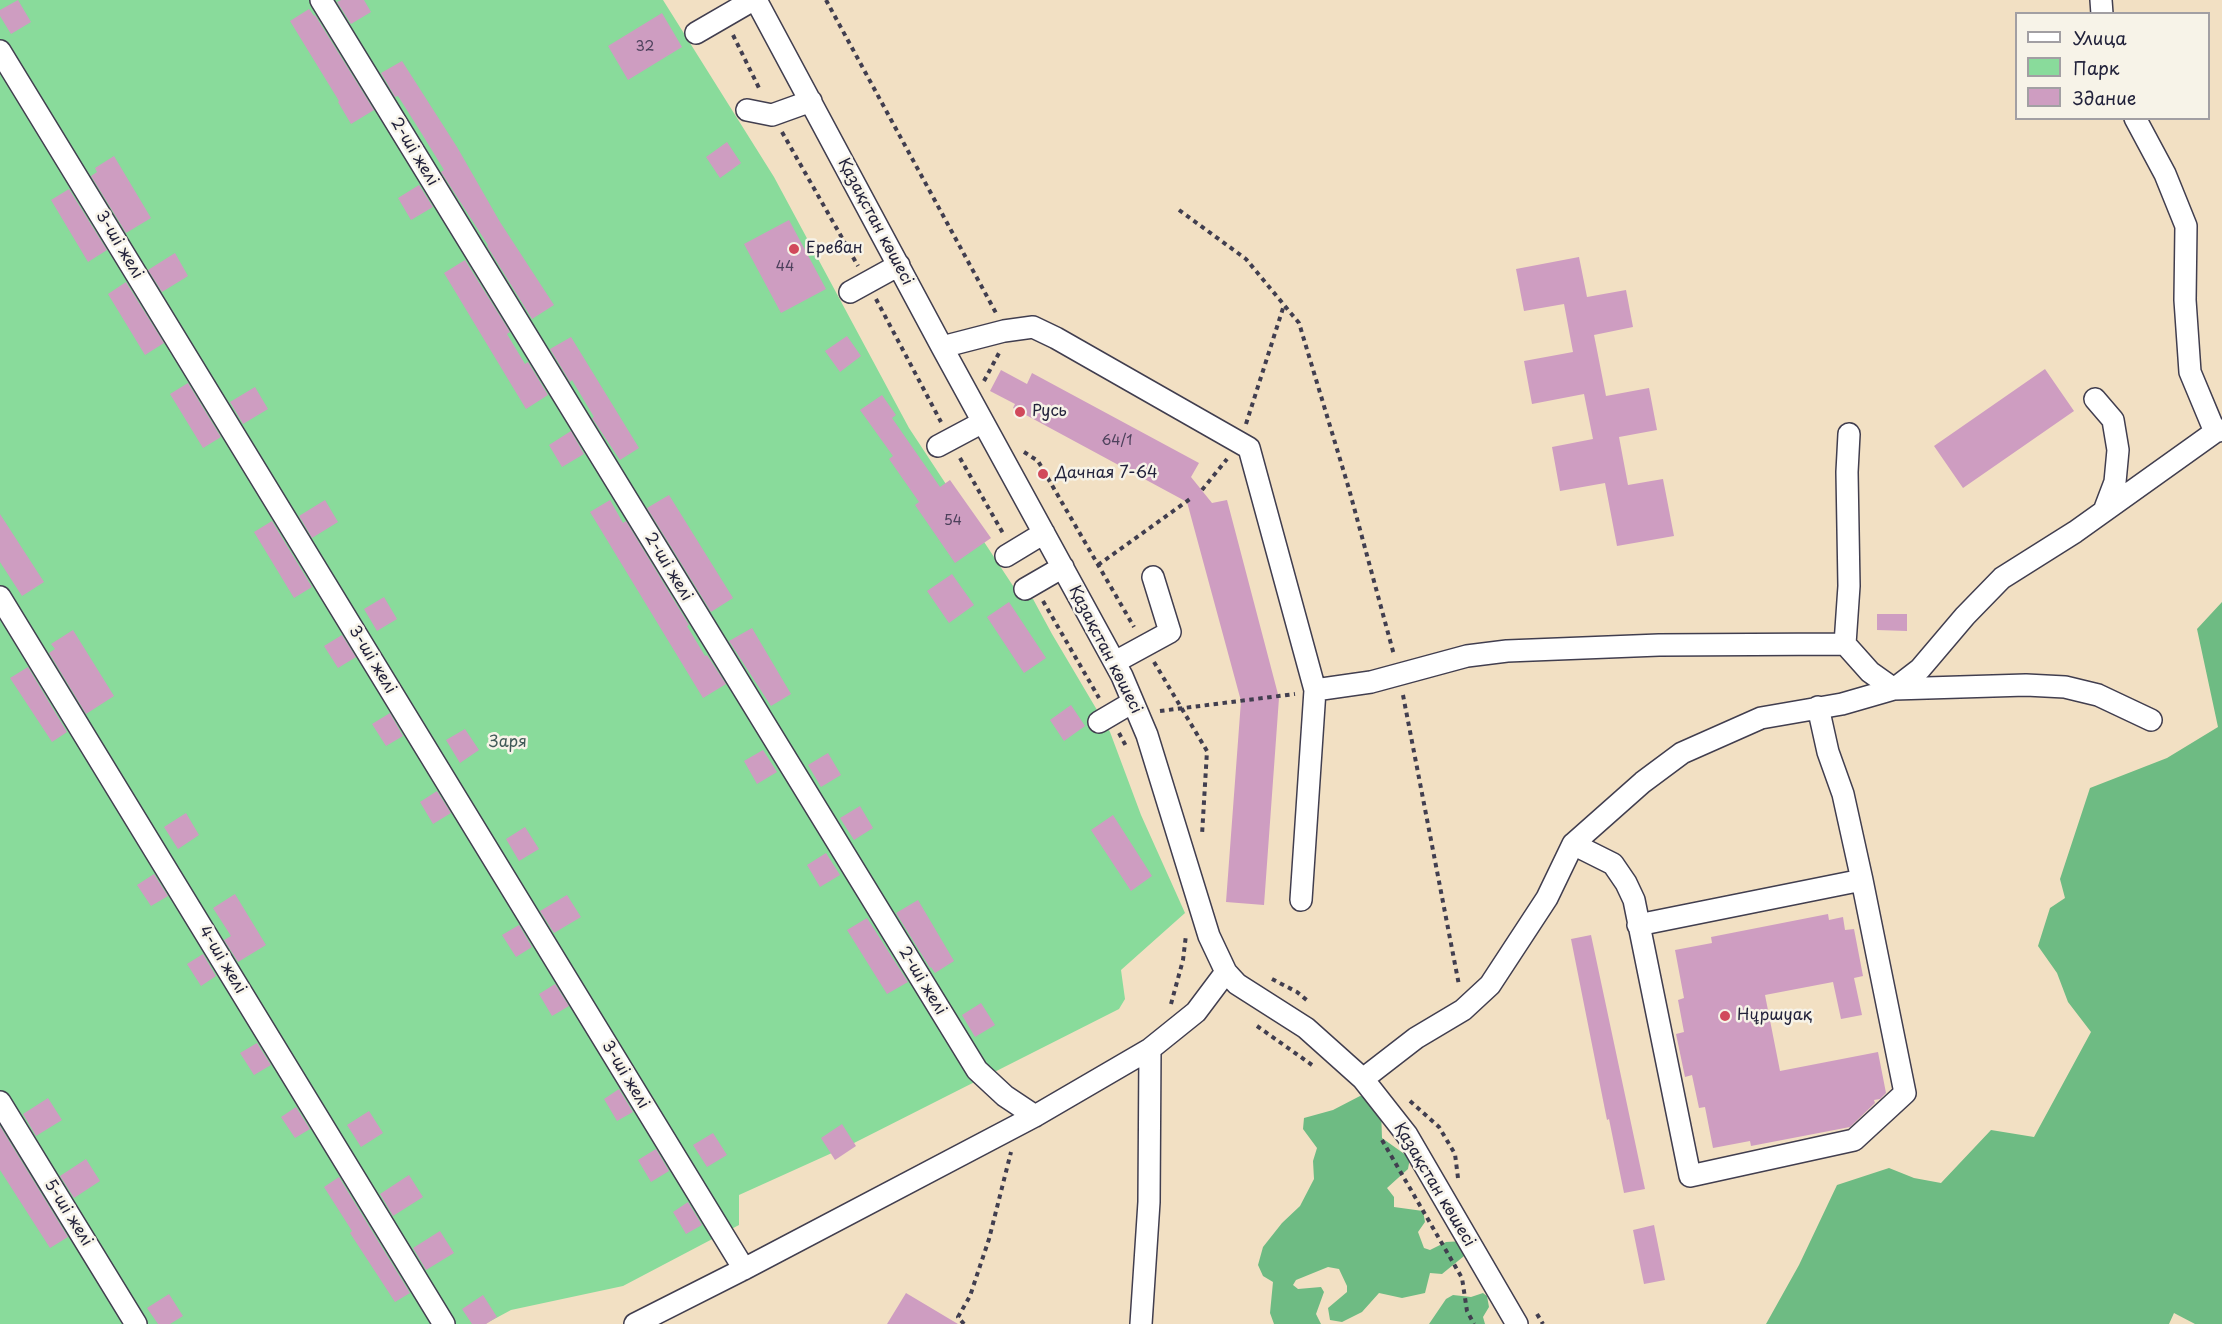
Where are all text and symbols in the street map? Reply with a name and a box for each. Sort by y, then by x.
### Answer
legend [2015,12,2210,120]
text: Улица [2073,24,2127,51]
house number: 32 [636,39,654,55]
text: Парк [2073,54,2119,81]
text: Здание [2073,84,2136,111]
street label: 2-ші желі [386,114,442,190]
street label: Қазақстан көшесі [833,155,917,289]
street label: 3-ші желі [91,208,147,282]
place label: Ереван [806,239,863,259]
marker: Ереван [787,242,801,256]
house number: 44 [776,259,794,275]
place label: Русь [1032,402,1067,422]
marker: Русь [1013,405,1027,419]
house number: 64/1 [1101,433,1133,449]
place label: Дачная 7-64 [1055,464,1157,484]
marker: Дачная 7-64 [1036,467,1050,481]
house number: 54 [944,513,962,529]
street label: 2-ші желі [640,529,696,605]
street label: Қазақстан көшесі [1064,583,1146,717]
street label: 3-ші желі [344,623,400,697]
park label: Заря [489,733,527,753]
street label: 4-ші желі [194,923,250,997]
street label: 2-ші желі [894,943,950,1019]
place label: Нұршуақ [1737,1006,1812,1026]
marker: Нұршуақ [1718,1009,1732,1023]
street label: 3-ші желі [597,1038,653,1112]
street label: Қазақстан көшесі [1389,1120,1479,1250]
street label: 5-ші желі [40,1176,96,1250]

